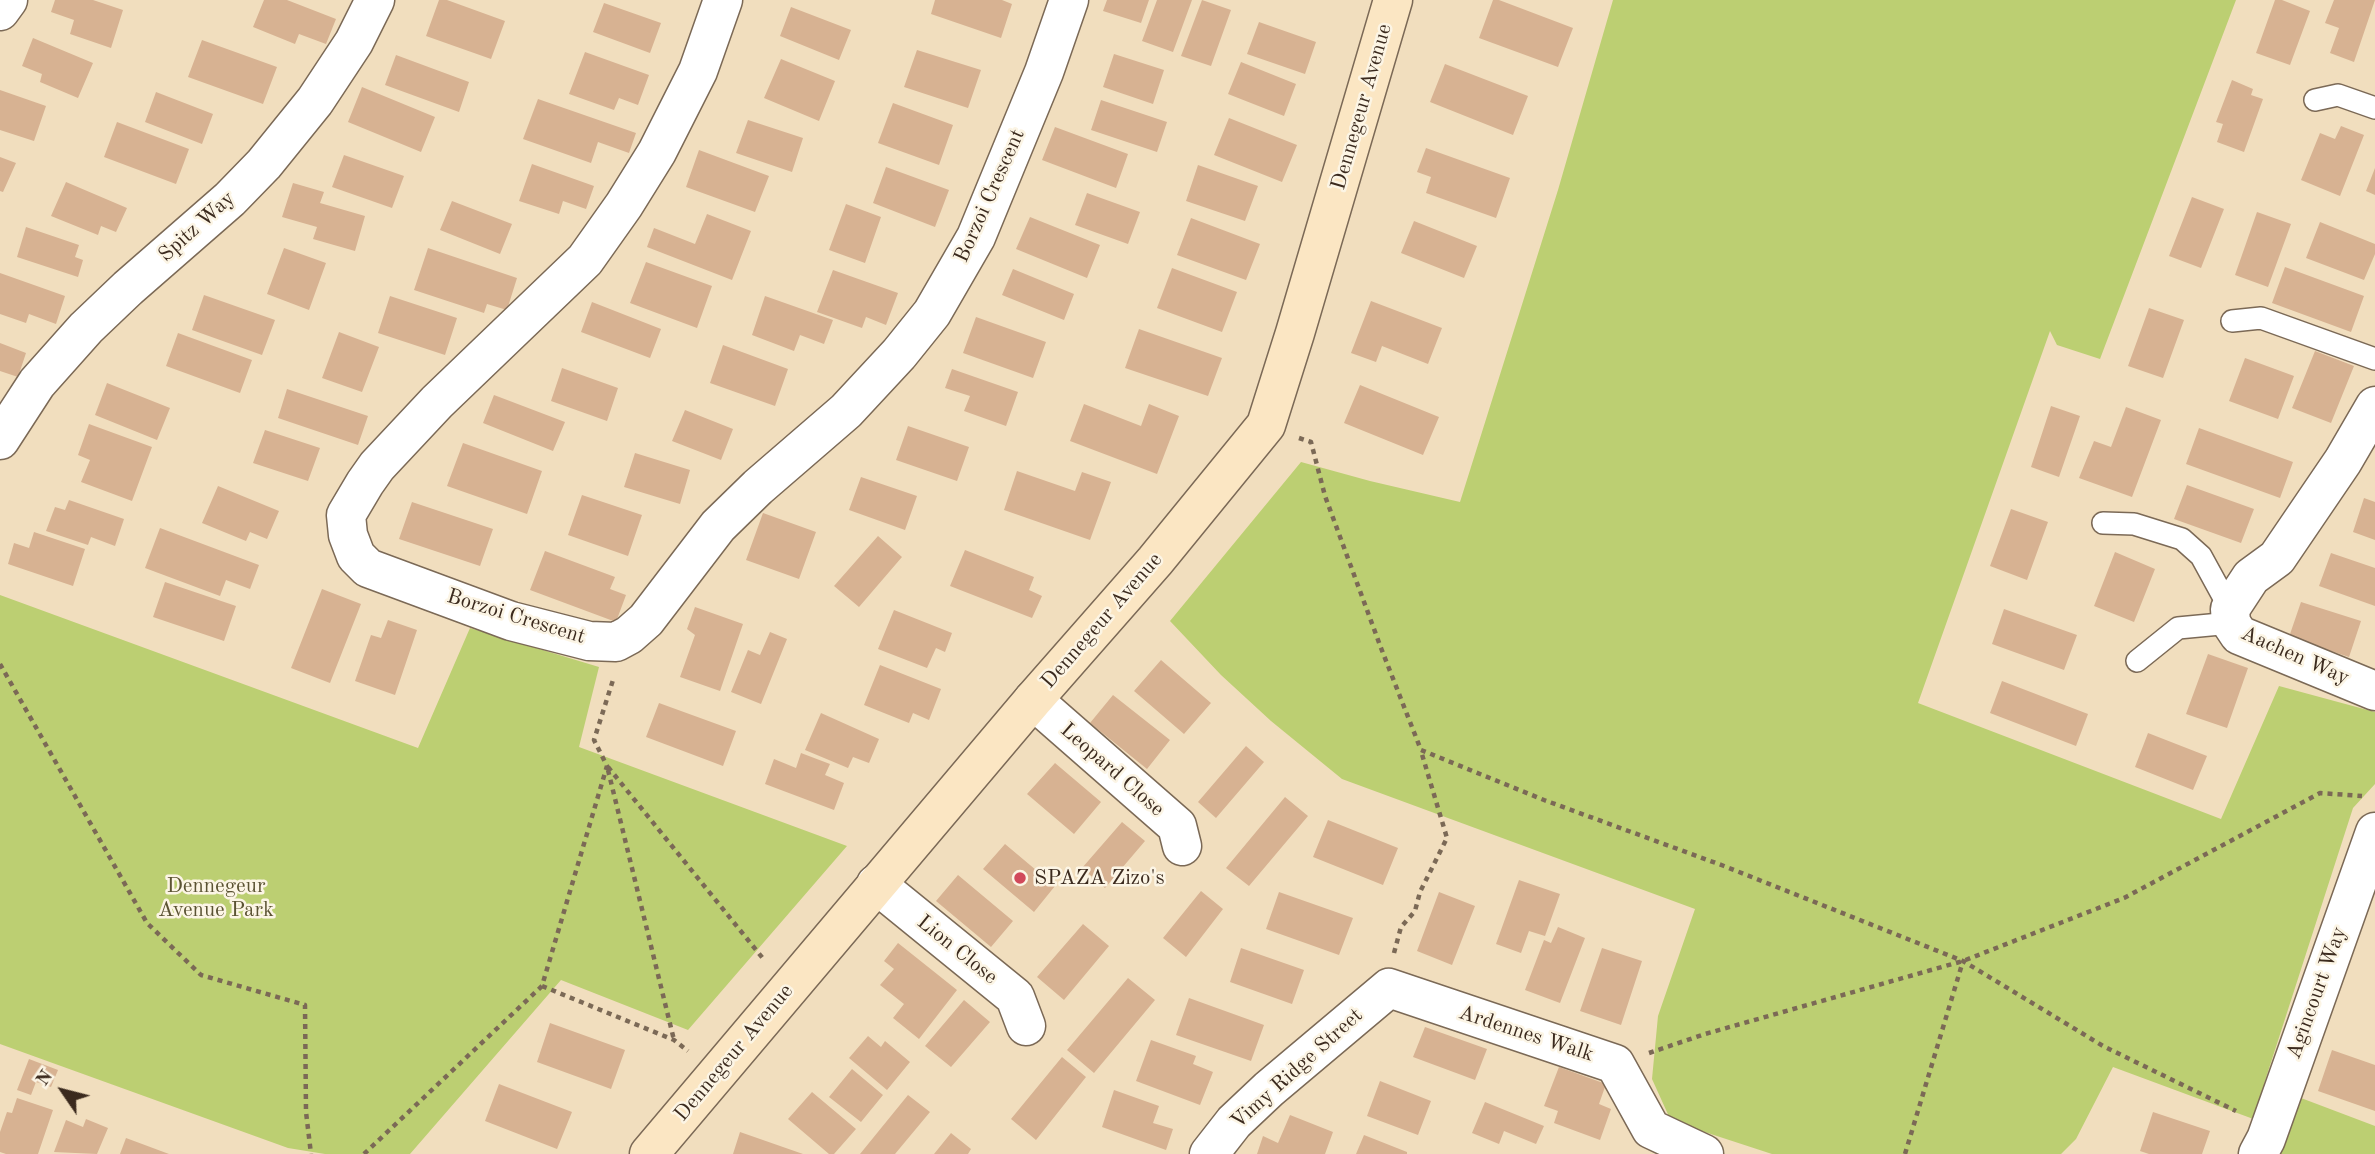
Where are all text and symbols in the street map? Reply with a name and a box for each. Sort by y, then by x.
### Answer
street label: Dennegeur Avenue [1326,21,1398,193]
street label: Borzoi Crescent [949,125,1031,267]
street label: Spitz Way [154,186,240,268]
street label: Dennegeur Avenue [1036,548,1168,694]
street label: Borzoi Crescent [444,584,588,650]
street label: Aachen Way [2237,621,2353,691]
street label: Leopard Close [1055,718,1169,822]
place label: SPAZA Zizo's [1034,865,1165,891]
marker: SPAZA Zizo's [1012,870,1028,886]
park label: Dennegeur Avenue Park [158,873,274,923]
street label: Lion Close [912,910,1002,990]
street label: Agincourt Way [2281,923,2353,1063]
street label: Dennegeur Avenue [669,979,799,1127]
street label: Ardennes Walk [1455,1000,1597,1068]
street label: Vimy Ridge Street [1226,1003,1368,1135]
north arrow [28,1056,98,1126]
text: N [33,1067,57,1090]

